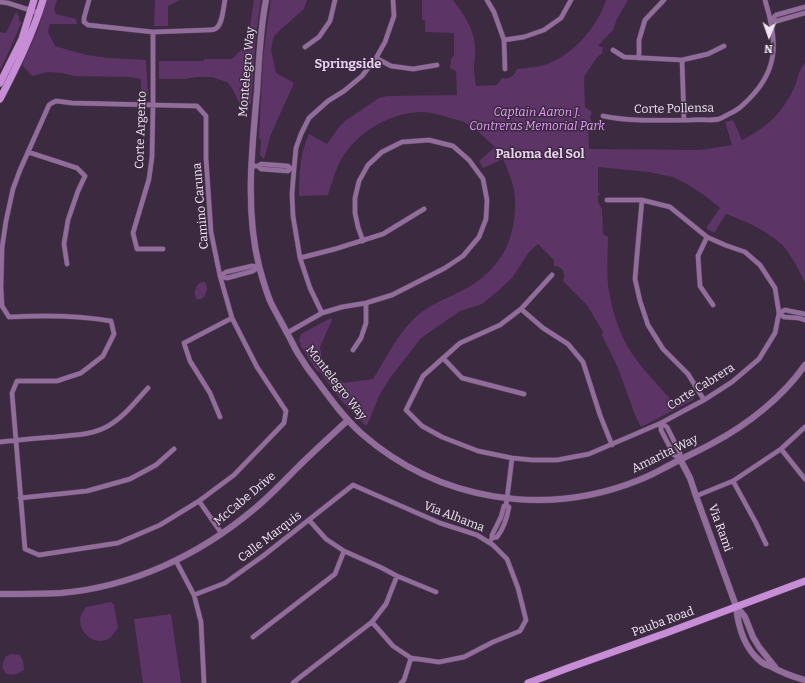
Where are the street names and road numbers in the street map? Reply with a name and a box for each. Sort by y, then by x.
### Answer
street label: Montelegro Way [236,26,258,118]
street label: Corte Argento [132,91,150,169]
street label: Corte Pollensa [634,101,714,117]
street label: Camino Caruna [190,162,212,250]
street label: Montelegro Way [302,343,370,423]
street label: Corte Cabrera [665,361,737,413]
street label: Amarita Way [629,432,701,476]
street label: McCabe Drive [211,469,279,529]
street label: Via Alhama [422,499,486,535]
street label: Via Rami [705,502,735,554]
street label: Calle Marquis [235,508,305,566]
street label: Pauba Road [630,604,696,640]

